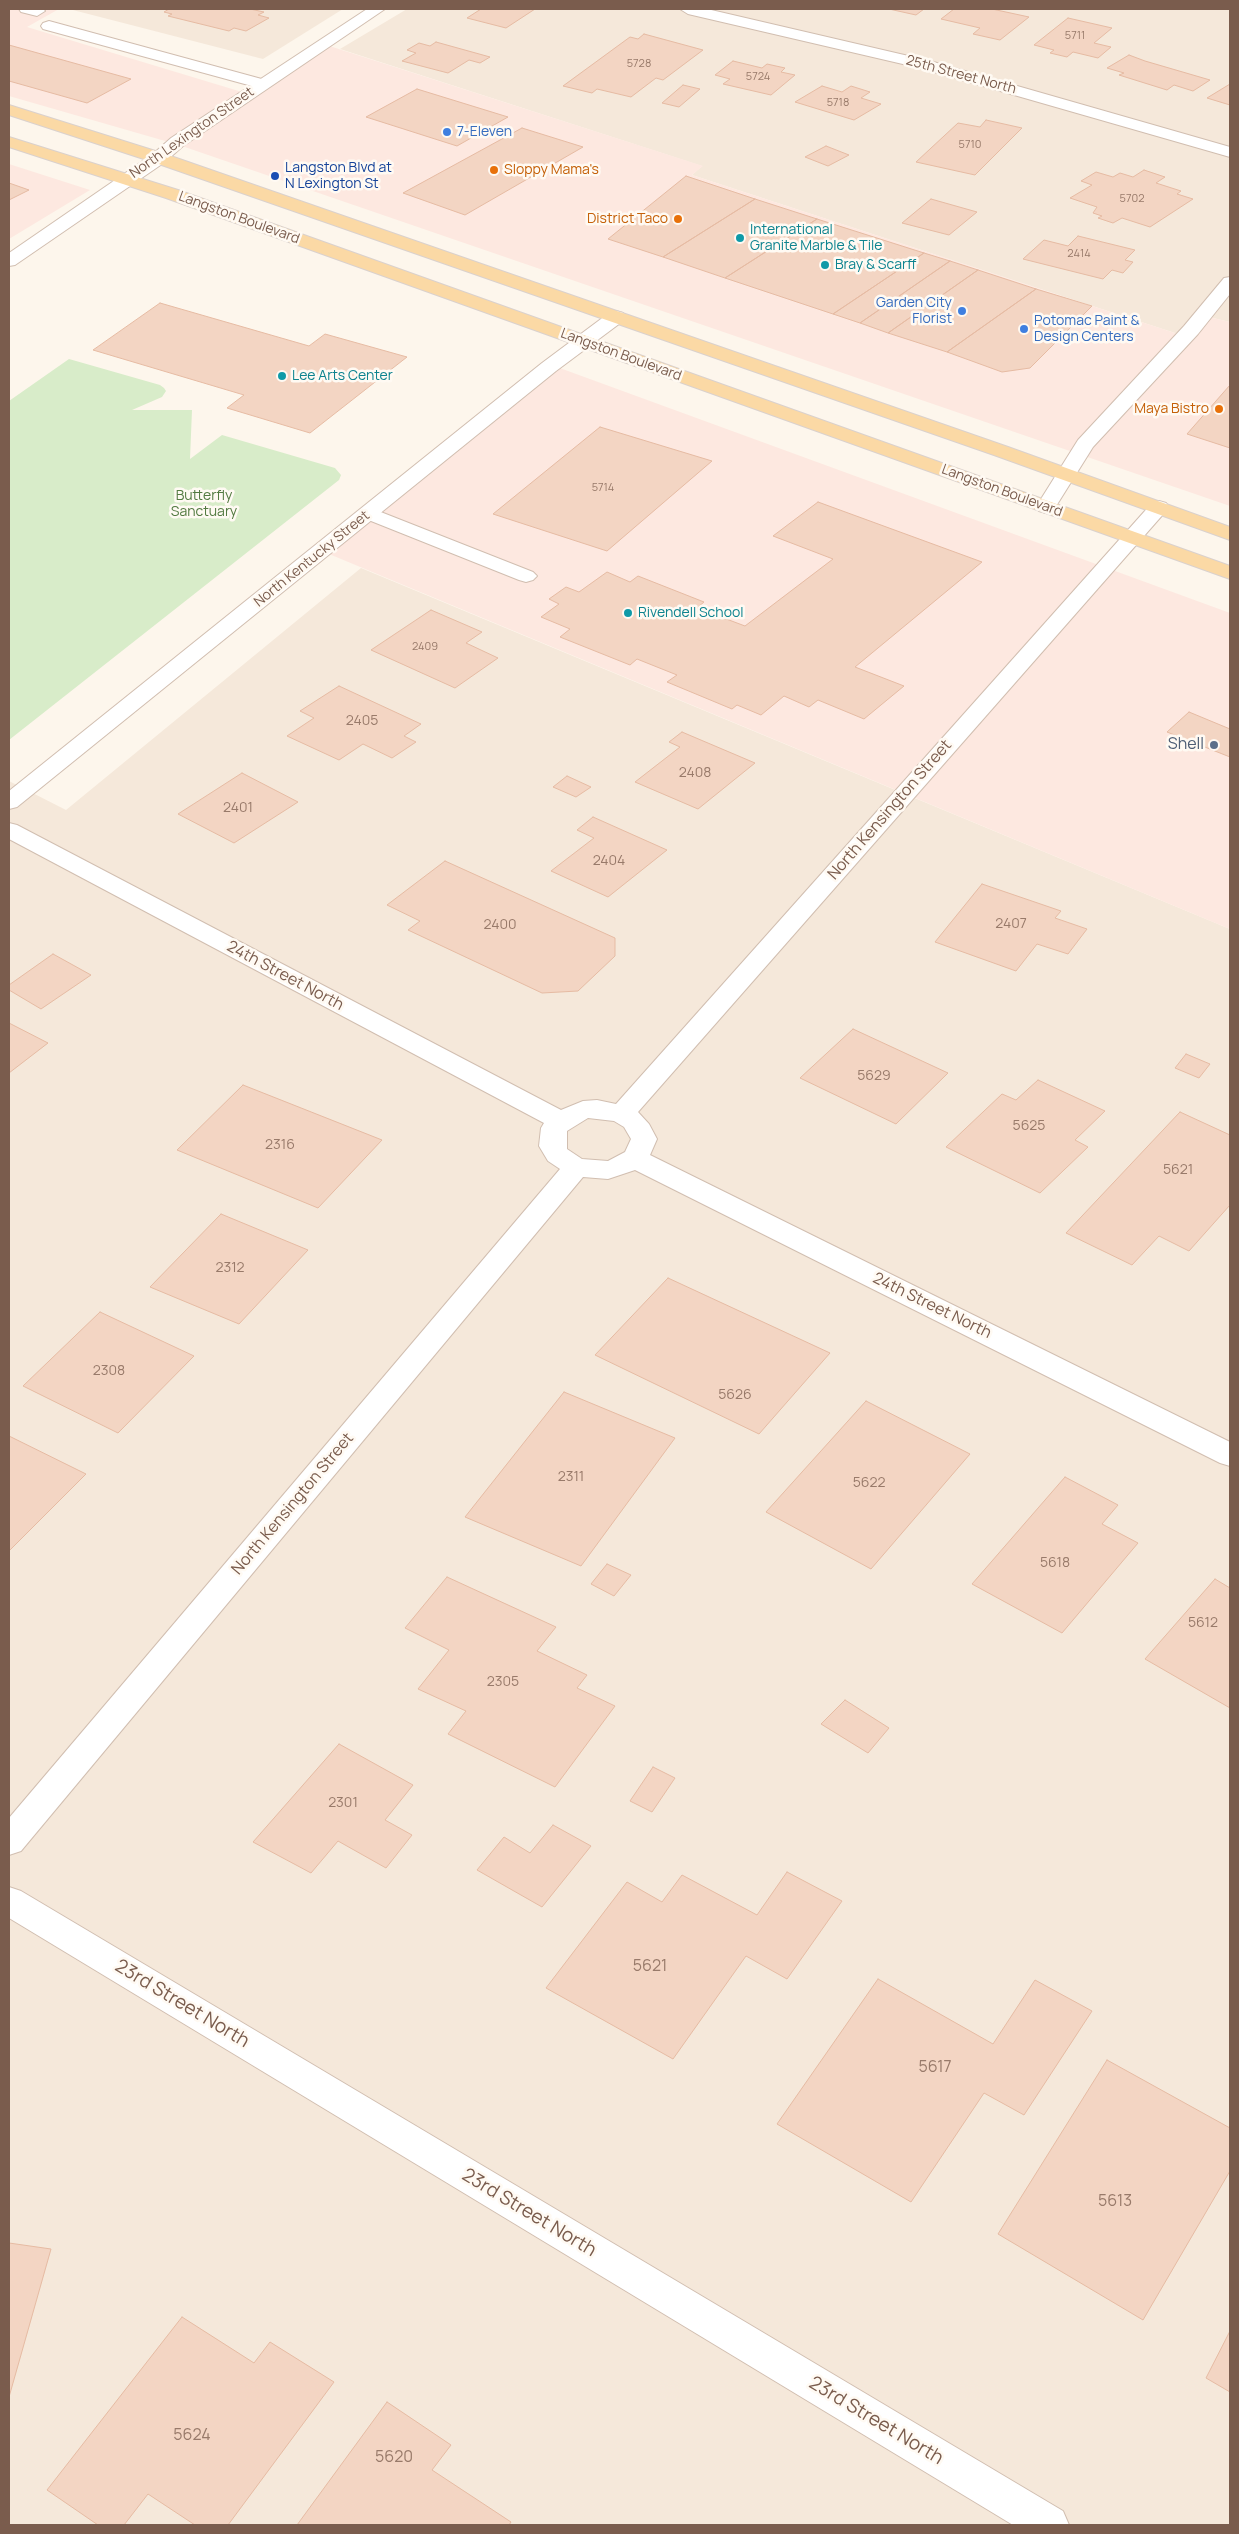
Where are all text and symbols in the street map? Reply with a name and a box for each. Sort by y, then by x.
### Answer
house number: 5711 [1065,29,1085,43]
street label: 25th Street North [904,52,1018,98]
house number: 5728 [627,57,651,71]
house number: 5724 [746,70,770,84]
street label: North Lexington Street [127,84,257,182]
house number: 5718 [827,96,849,110]
place label: 7-Eleven [457,124,512,140]
marker: 7-Eleven [441,126,453,138]
house number: 5710 [959,138,981,152]
place label: Langston Blvd at N Lexington St [285,160,392,192]
place label: Sloppy Mama's [504,162,599,178]
marker: Sloppy Mama's [488,164,500,176]
marker: Langston Blvd at N Lexington St [269,170,281,182]
street label: Langston Boulevard [176,188,302,248]
house number: 5702 [1120,192,1144,206]
place label: District Taco [587,211,668,227]
marker: District Taco [672,213,684,225]
place label: International Granite Marble & Tile [750,222,882,254]
marker: International Granite Marble & Tile [734,232,746,244]
house number: 2414 [1067,247,1091,261]
place label: Bray & Scarff [835,257,916,273]
marker: Bray & Scarff [819,259,831,271]
place label: Garden City Florist [876,295,952,328]
marker: Garden City Florist [956,305,968,317]
place label: Potomac Paint & Design Centers [1034,313,1140,346]
marker: Potomac Paint & Design Centers [1018,323,1030,335]
street label: Langston Boulevard [558,325,684,385]
place label: Lee Arts Center [292,368,393,384]
marker: Lee Arts Center [276,370,288,382]
place label: Maya Bistro [1134,401,1209,417]
marker: Maya Bistro [1213,403,1225,415]
street label: Langston Boulevard [939,461,1065,521]
house number: 5714 [592,481,614,495]
park label: Butterfly Sanctuary [171,488,237,520]
street label: North Kentucky Street [251,507,373,611]
place label: Rivendell School [638,605,744,621]
marker: Rivendell School [622,607,634,619]
house number: 2409 [412,640,438,654]
house number: 2405 [346,713,378,729]
place label: Shell [1168,735,1204,755]
street label: North Kensington Street [824,736,956,884]
marker: Shell [1208,739,1220,751]
house number: 2408 [679,765,711,781]
house number: 2401 [223,800,253,816]
house number: 2404 [593,853,625,869]
house number: 2407 [995,916,1027,932]
house number: 2400 [483,917,517,933]
street label: 24th Street North [223,937,347,1015]
house number: 5629 [857,1068,891,1084]
house number: 5625 [1013,1118,1045,1134]
house number: 2316 [265,1137,295,1153]
house number: 5621 [1163,1162,1193,1178]
house number: 2312 [215,1260,245,1276]
street label: 24th Street North [870,1269,994,1343]
house number: 2308 [93,1363,125,1379]
house number: 5626 [718,1387,752,1403]
street label: North Kensington Street [228,1429,358,1579]
house number: 2311 [558,1469,584,1485]
house number: 5622 [853,1475,885,1491]
house number: 5618 [1040,1555,1070,1571]
house number: 5612 [1188,1615,1218,1631]
house number: 2305 [487,1674,519,1690]
house number: 2301 [328,1795,358,1811]
street label: 23rd Street North [111,1955,253,2053]
house number: 5621 [633,1957,667,1977]
house number: 5617 [918,2058,952,2078]
street label: 23rd Street North [458,2164,600,2262]
house number: 5613 [1098,2192,1132,2212]
street label: 23rd Street North [805,2372,947,2470]
house number: 5624 [173,2426,211,2446]
house number: 5620 [375,2448,413,2468]

